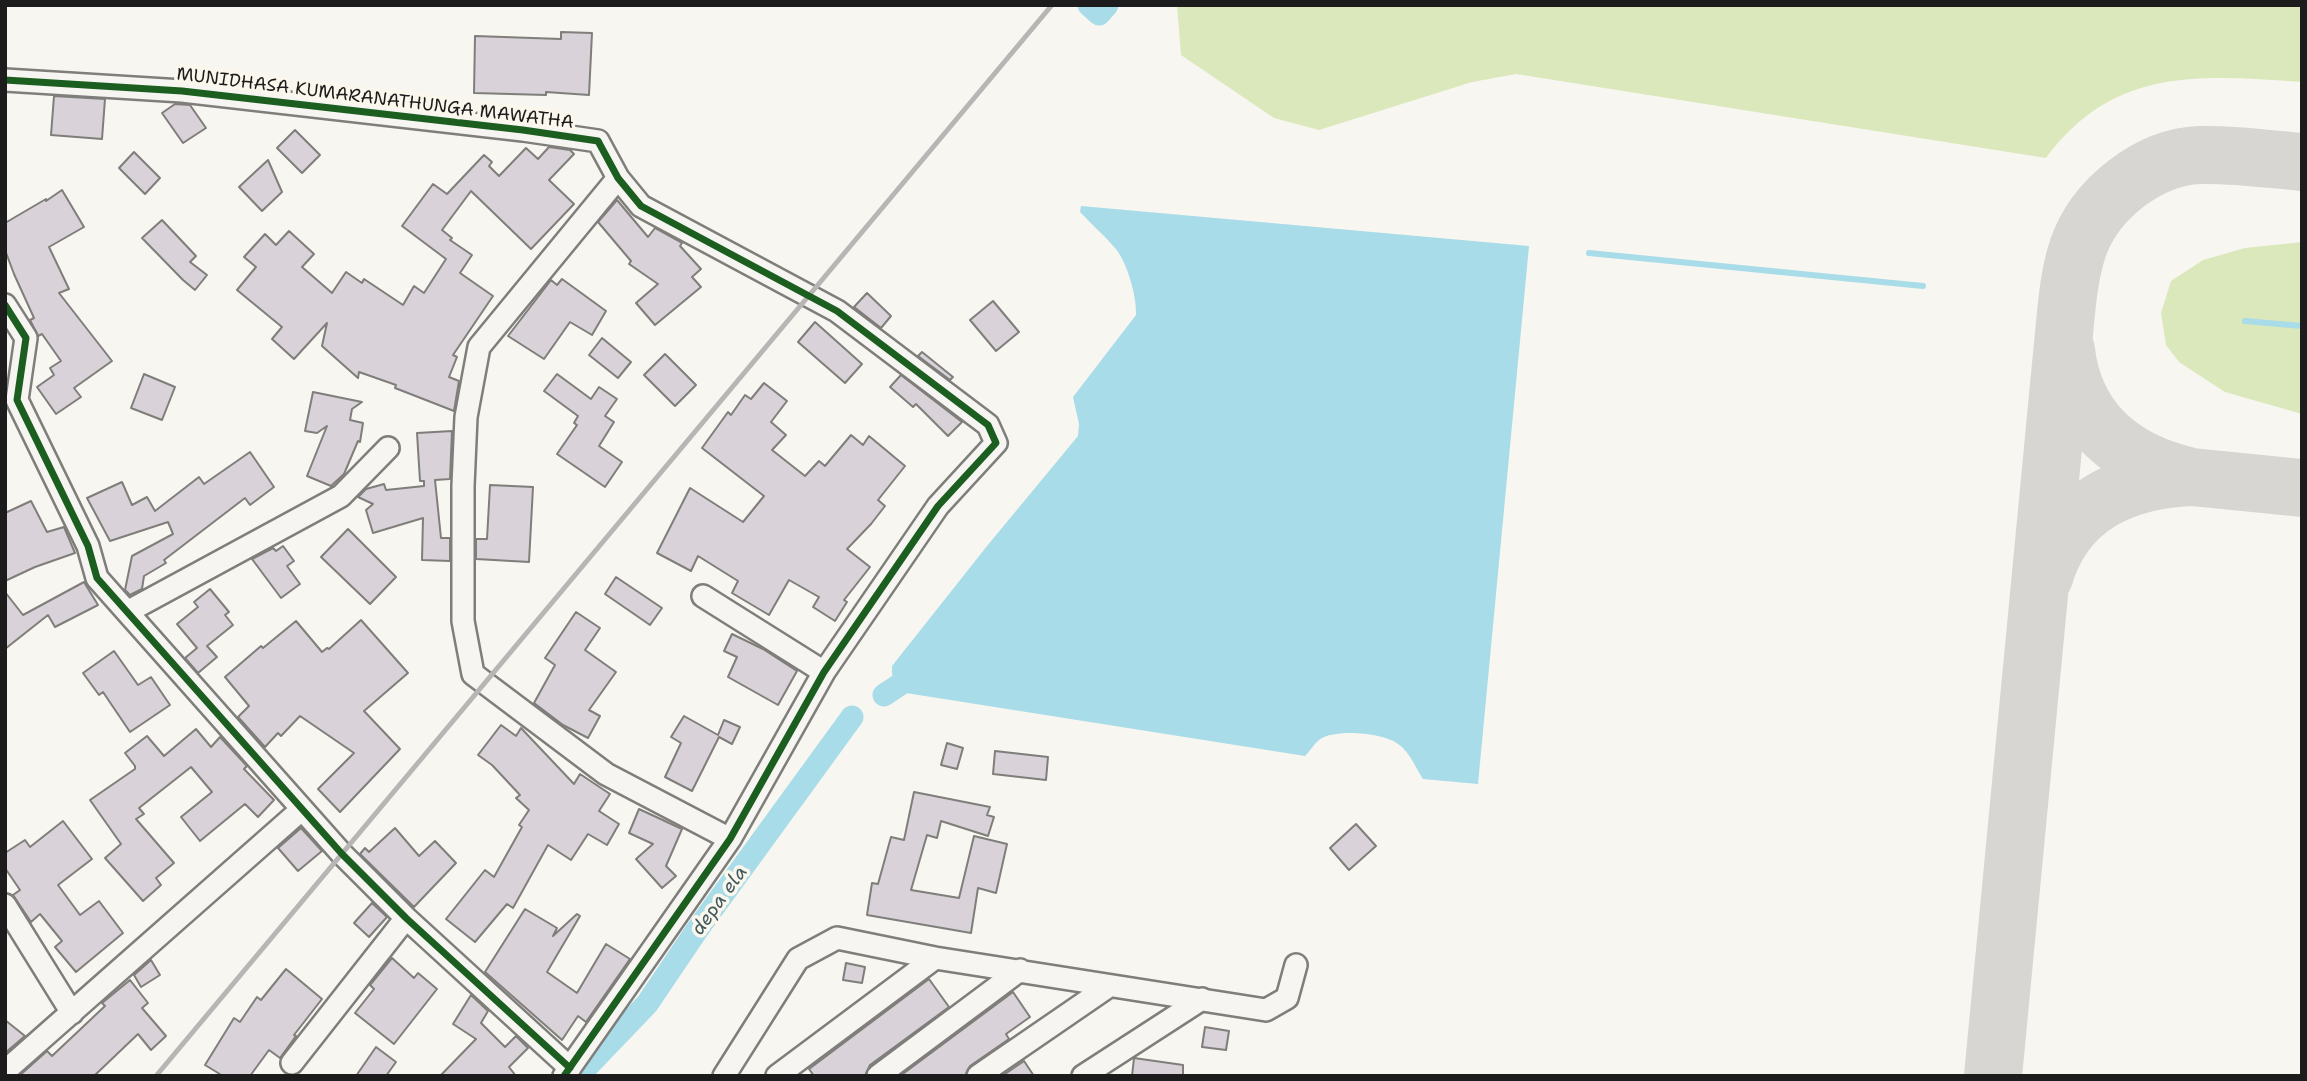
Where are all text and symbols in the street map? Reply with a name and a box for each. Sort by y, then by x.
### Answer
street label: MUNIDHASA KUMARANATHUNGA MAWATHA [175,64,575,134]
water label: depa ela [687,862,753,940]

